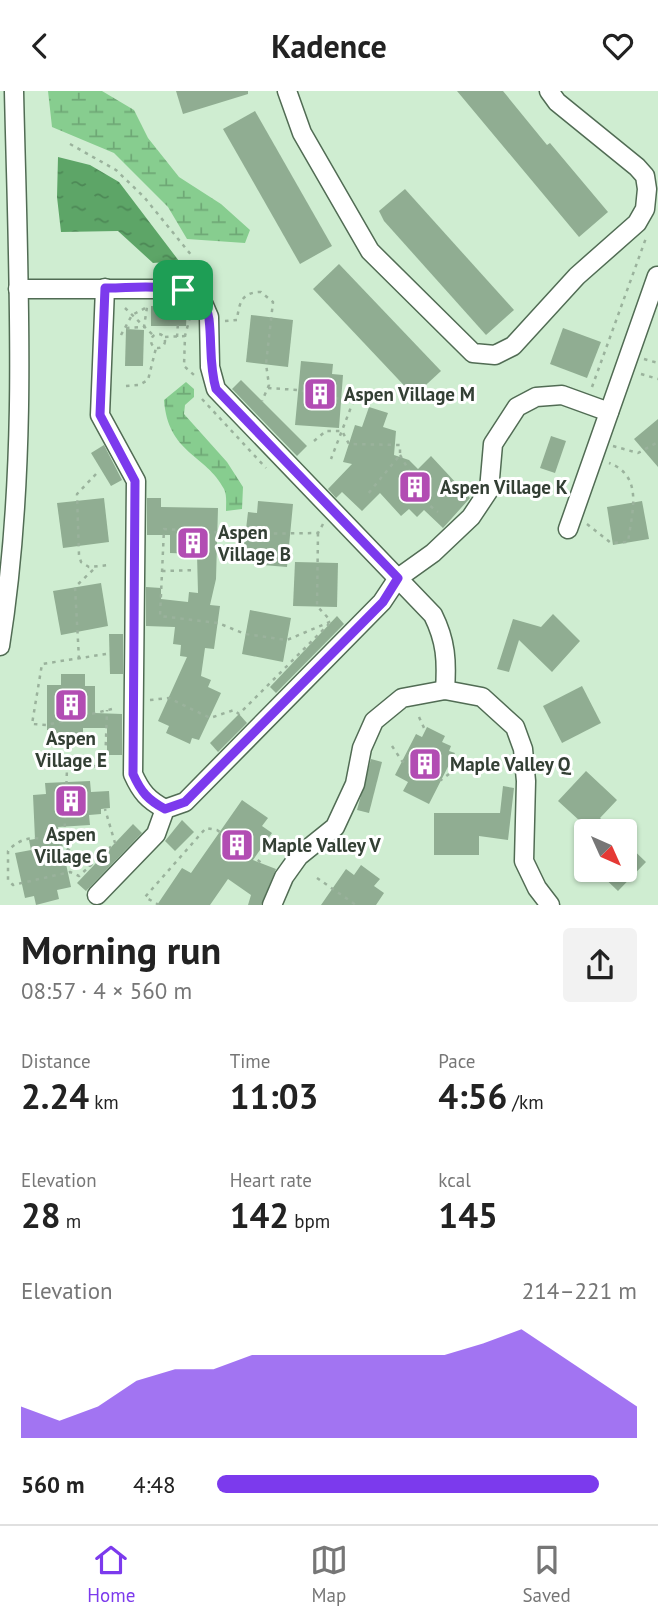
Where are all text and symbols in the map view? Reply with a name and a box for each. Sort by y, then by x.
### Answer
text: Kadence [271,25,387,67]
icon: back [21,27,59,65]
icon: heart [599,27,637,65]
pin [153,260,213,320]
icon: arrive [164,271,202,309]
building icon: Aspen Village M [301,375,339,413]
place label: Aspen Village M [344,382,475,406]
building icon: Aspen Village K [396,468,434,506]
place label: Aspen Village K [440,475,568,499]
place label: Aspen Village B [217,520,291,566]
building icon: Aspen Village B [174,524,212,562]
building icon: Aspen Village E [52,686,90,724]
place label: Aspen Village E [34,726,107,772]
building icon: Maple Valley Q [406,745,444,783]
place label: Maple Valley Q [450,752,572,776]
building icon: Aspen Village G [52,782,90,820]
north arrow [574,819,637,882]
map controls [574,819,637,882]
place label: Aspen Village G [33,822,108,868]
building icon: Maple Valley V [218,826,256,864]
place label: Maple Valley V [262,833,381,857]
text: Morning run [21,925,221,974]
button: share [563,928,637,1002]
text: 08:57 · 4 × 560 m [21,976,192,1005]
text: Distance [21,1049,91,1073]
text: Time [230,1049,270,1073]
text: Pace [438,1049,476,1073]
text: 2.24 [21,1073,89,1119]
text: 11:03 [230,1073,318,1119]
text: 4:56 [438,1073,507,1119]
text: km [89,1090,119,1114]
text: /km [507,1090,544,1114]
text: Elevation [21,1168,97,1192]
text: Heart rate [230,1168,312,1192]
text: kcal [438,1168,471,1192]
text: 28 [21,1192,61,1238]
text: 142 [230,1192,289,1238]
text: 145 [438,1192,498,1238]
text: m [61,1209,81,1233]
text: bpm [289,1209,330,1233]
text: Elevation [21,1276,113,1305]
text: 214–221 m [522,1276,637,1305]
text: 560 m [21,1470,84,1499]
text: 4:48 [133,1470,176,1499]
tab: Home [87,1541,135,1607]
tab: Map [310,1541,348,1607]
tab: Saved [522,1541,571,1607]

